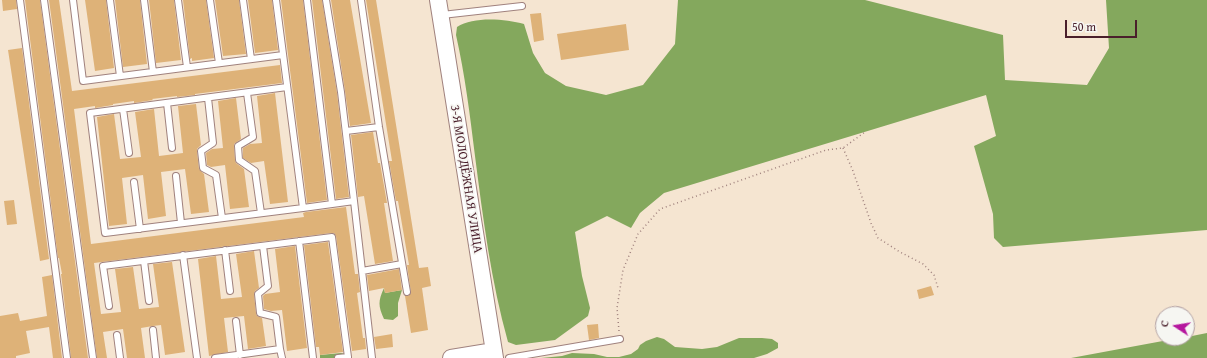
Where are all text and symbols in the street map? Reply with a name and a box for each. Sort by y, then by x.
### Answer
scale bar [1067,12,1139,38]
text: 50 m [1072,18,1096,35]
street label: 3-Я МОЛОДЁЖНАЯ УЛИЦА [447,104,485,254]
north arrow [1155,306,1195,346]
text: С [1156,319,1173,328]

